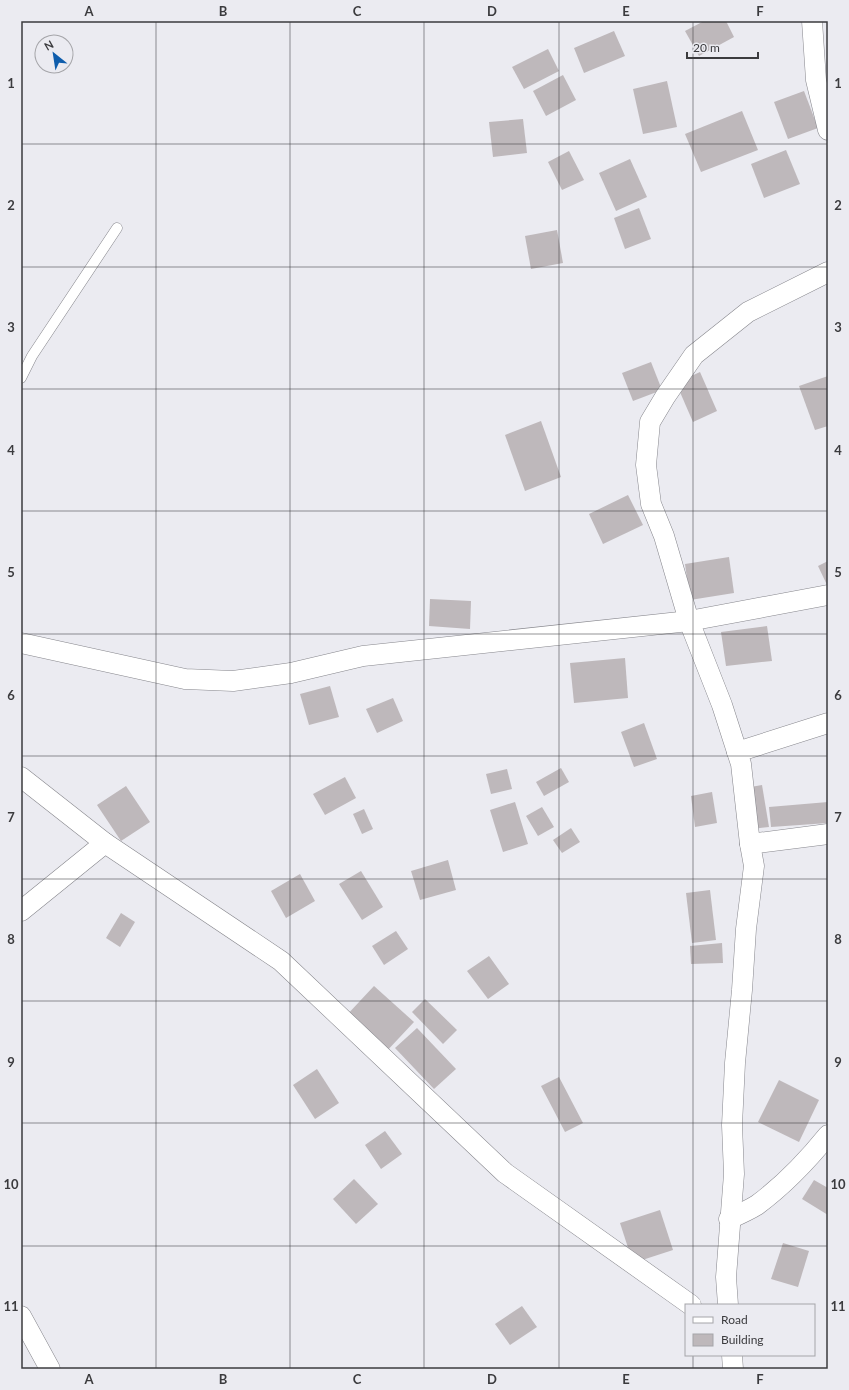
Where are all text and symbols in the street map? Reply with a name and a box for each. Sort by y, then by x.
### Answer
text: A [83,3,94,19]
text: B [219,3,228,19]
text: C [353,3,362,19]
text: D [487,3,497,19]
text: E [622,3,630,19]
text: F [756,3,764,19]
north arrow [34,34,74,74]
scale bar [687,34,758,60]
text: N [42,37,56,53]
text: 20 m [693,40,720,55]
text: 1 [7,75,15,91]
text: 1 [834,75,842,91]
text: 2 [7,197,15,213]
text: 2 [834,197,842,213]
text: 3 [7,319,15,335]
text: 3 [834,319,842,335]
text: 4 [7,442,15,458]
text: 4 [834,442,842,458]
text: 5 [7,564,15,580]
text: 5 [834,564,842,580]
text: 6 [7,687,15,703]
text: 6 [834,687,842,703]
text: 7 [7,809,15,825]
text: 7 [834,809,842,825]
text: 8 [7,931,15,947]
text: 8 [834,931,842,947]
text: 9 [7,1054,15,1070]
text: 9 [834,1054,842,1070]
text: 10 [3,1176,19,1192]
text: 10 [830,1176,846,1192]
text: 11 [3,1298,19,1314]
text: 11 [830,1298,846,1314]
legend [685,1304,815,1356]
text: Road [721,1312,748,1327]
text: Building [721,1332,764,1347]
text: A [83,1371,94,1387]
text: B [219,1371,228,1387]
text: C [353,1371,362,1387]
text: D [487,1371,497,1387]
text: E [622,1371,630,1387]
text: F [756,1371,764,1387]

